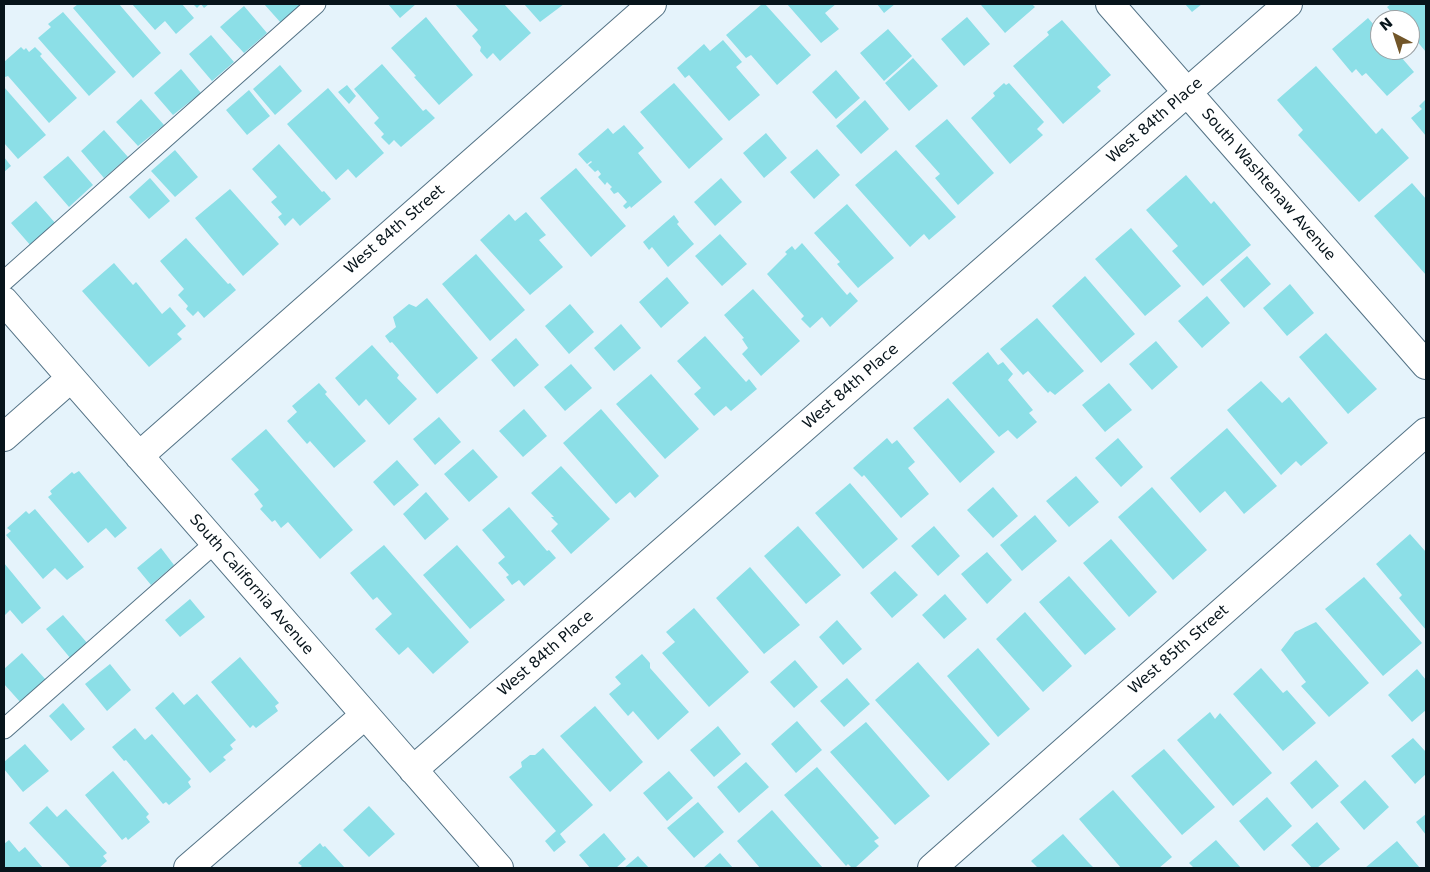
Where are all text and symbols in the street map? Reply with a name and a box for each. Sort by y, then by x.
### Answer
north arrow [1370,10,1420,60]
text: N [1376,14,1396,34]
street label: West 84th Place [1104,75,1206,167]
street label: South Washtenaw Avenue [1197,105,1339,265]
street label: West 84th Street [341,182,449,278]
street label: West 84th Place [800,341,902,433]
street label: South California Avenue [185,511,317,659]
street label: West 85th Street [1125,602,1233,698]
street label: West 84th Place [495,608,597,700]

